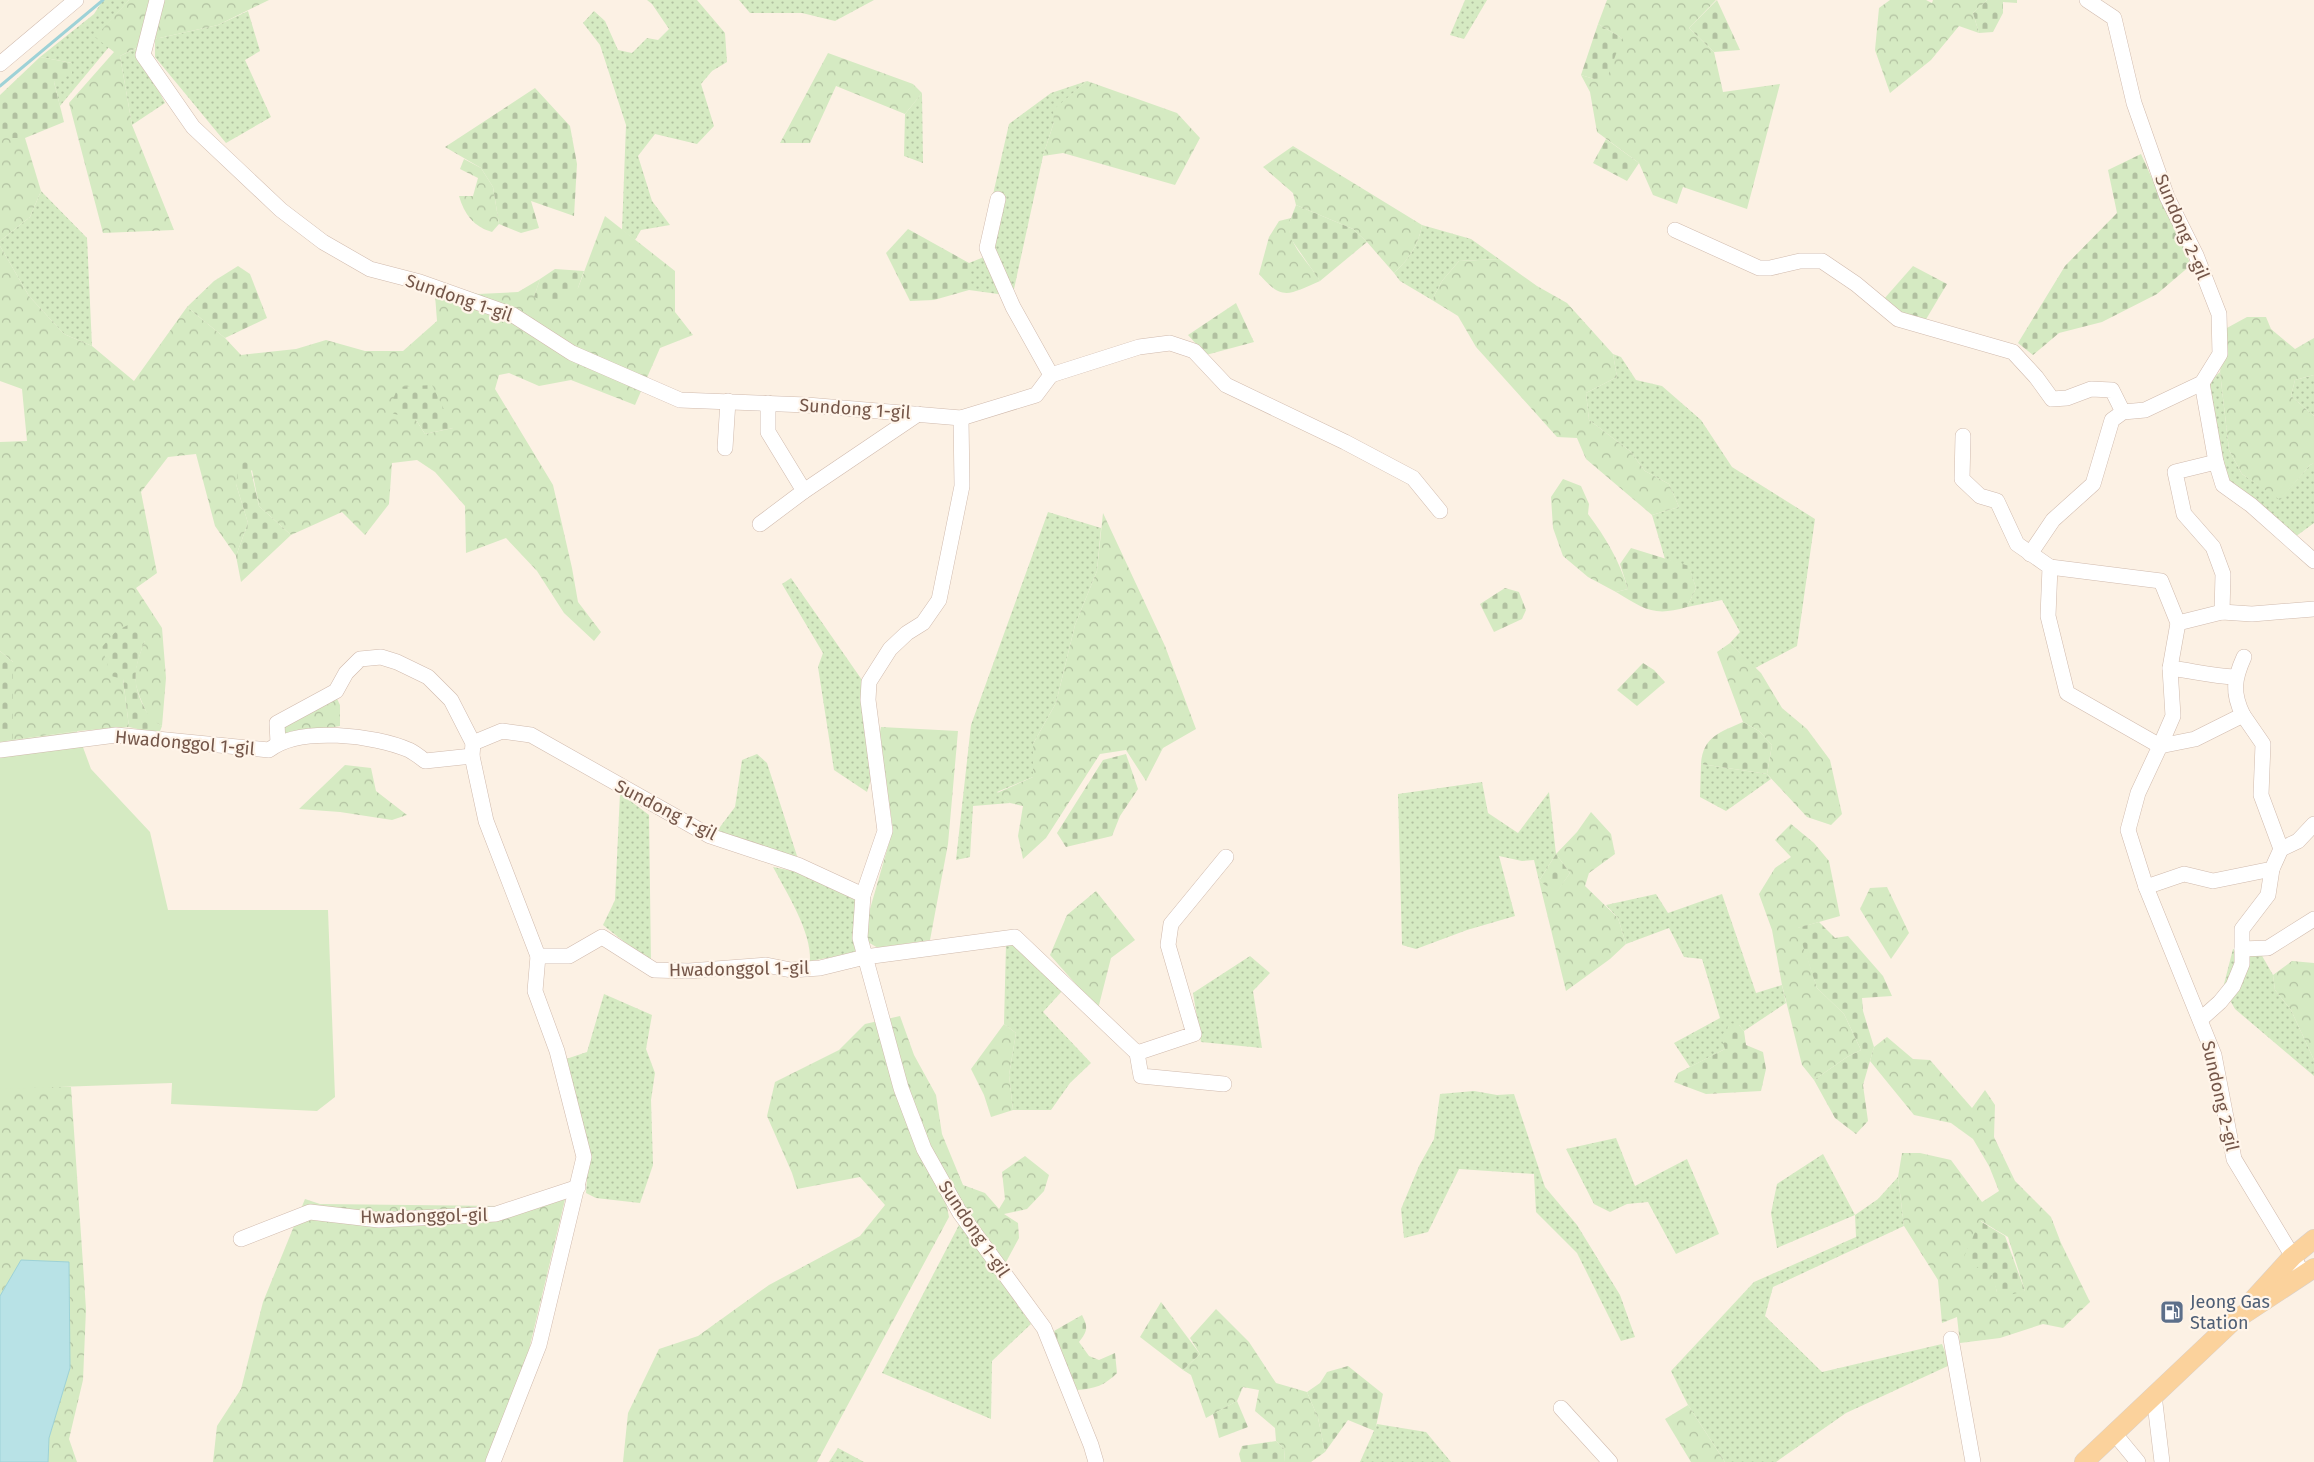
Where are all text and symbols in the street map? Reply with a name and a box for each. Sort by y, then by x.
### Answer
street label: Sundong 2-gil [2150,171,2214,283]
street label: Sundong 1-gil [403,269,515,327]
street label: Sundong 1-gil [799,394,911,424]
street label: Hwadonggol 1-gil [114,726,256,760]
street label: Sundong 1-gil [611,775,721,845]
street label: Hwadonggol 1-gil [669,957,809,981]
street label: Sundong 2-gil [2197,1039,2243,1153]
street label: Sundong 1-gil [934,1177,1014,1281]
street label: Hwadonggol-gil [360,1204,488,1228]
place label: Jeong Gas Station [2190,1291,2270,1334]
fuel station icon: Jeong Gas Station [2159,1299,2185,1325]

